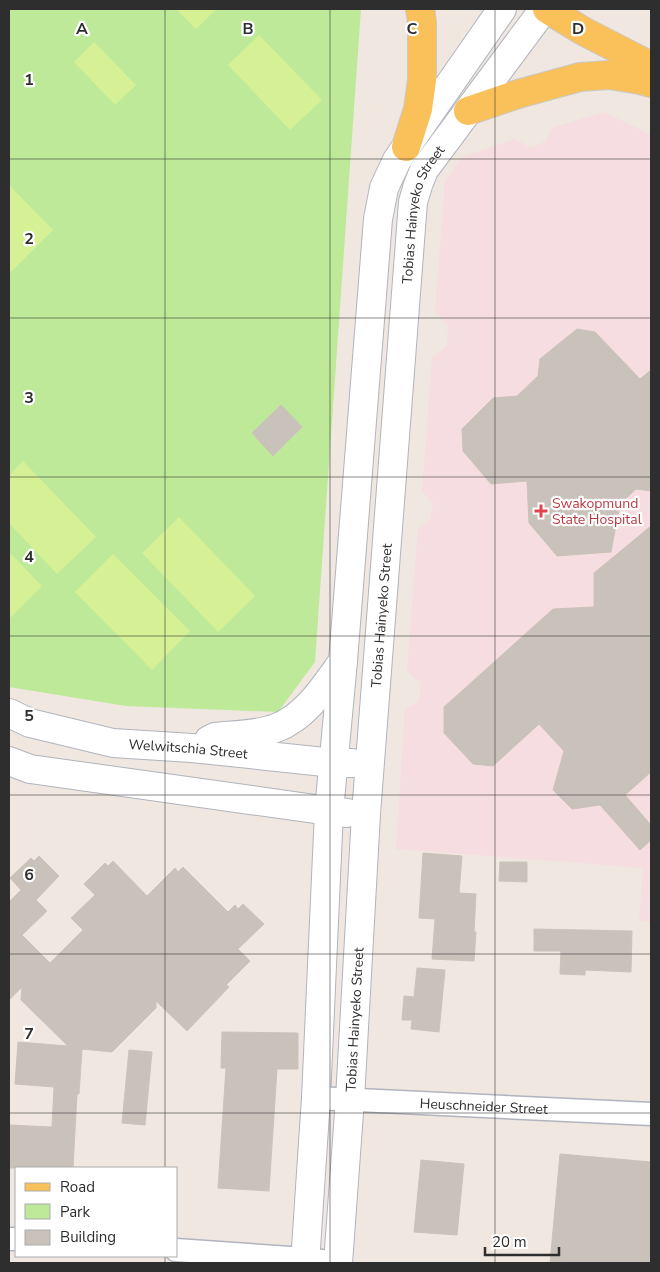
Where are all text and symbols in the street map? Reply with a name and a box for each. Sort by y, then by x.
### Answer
text: A [76,18,88,40]
text: B [242,18,254,40]
text: C [407,18,418,40]
text: D [572,18,584,40]
text: 1 [24,69,34,91]
street label: Tobias Hainyeko Street [398,142,449,285]
text: 2 [24,228,34,250]
text: 3 [24,387,34,409]
place label: Swakopmund State Hospital [552,494,643,529]
marker: Swakopmund State Hospital [534,504,548,518]
street label: Tobias Hainyeko Street [367,543,397,688]
text: 4 [24,546,34,568]
text: 5 [24,705,34,727]
street label: Welwitschia Street [128,735,249,764]
text: 6 [24,864,34,886]
street label: Tobias Hainyeko Street [341,947,369,1092]
text: 7 [24,1023,34,1045]
street label: Heuschneider Street [419,1094,548,1119]
legend [15,1167,178,1257]
text: Road [60,1177,95,1197]
text: Park [60,1202,90,1222]
scale bar [485,1224,559,1256]
text: Building [60,1227,116,1247]
text: 20 m [492,1232,527,1252]

